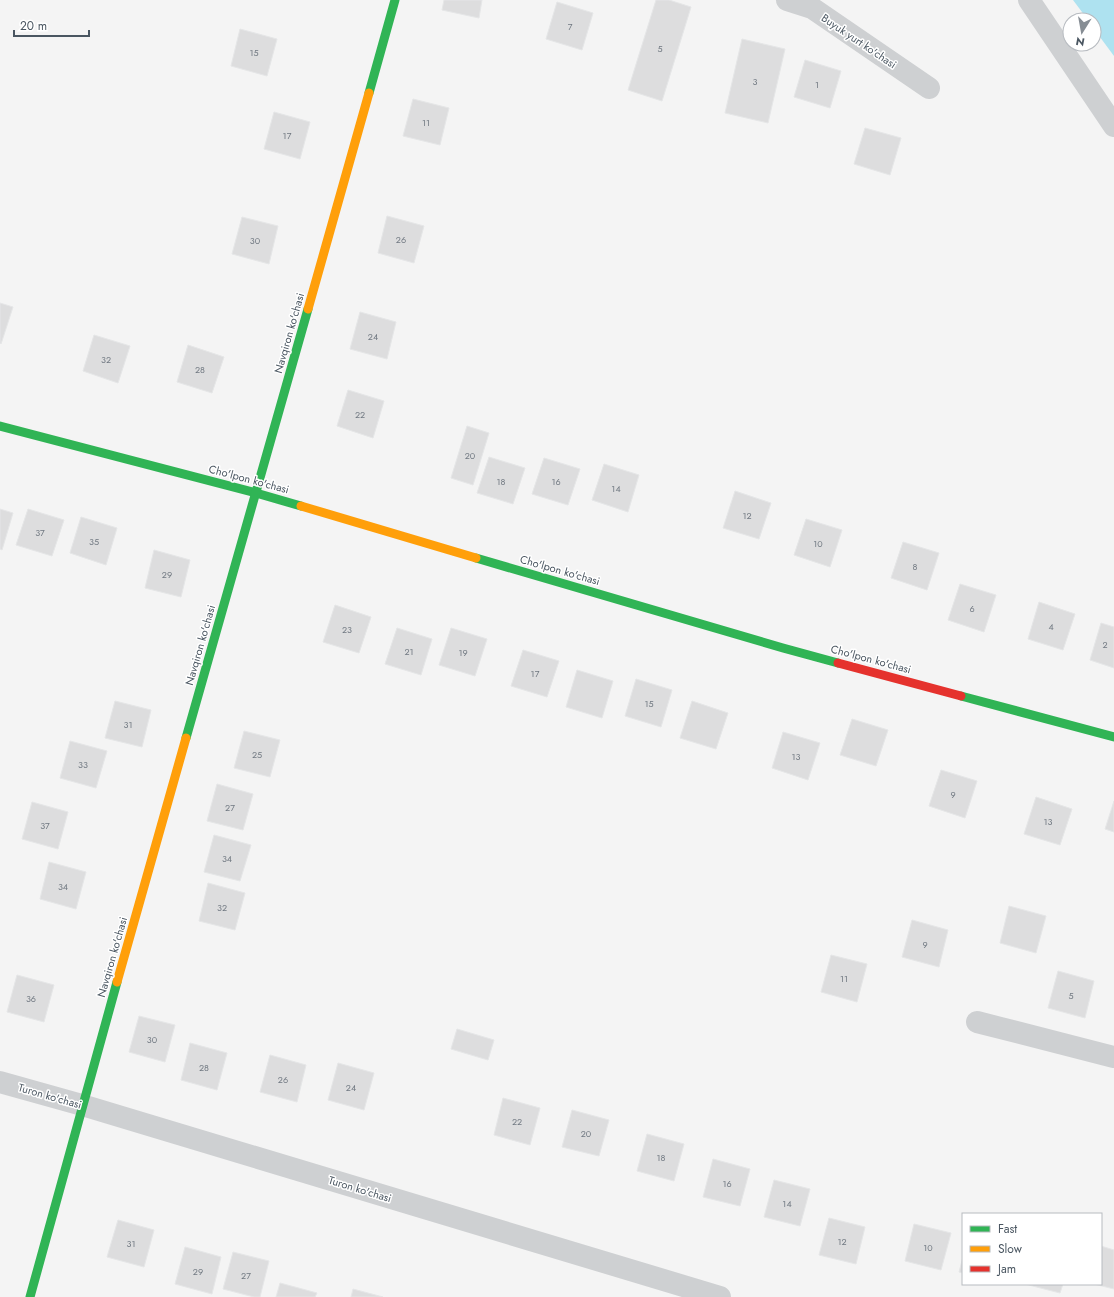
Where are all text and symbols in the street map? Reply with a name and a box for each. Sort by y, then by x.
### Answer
street label: Buyuk yurt ko'chasi [818,10,900,72]
scale bar [14,12,89,38]
north arrow [1062,12,1102,52]
text: 20 m [20,17,47,35]
house number: 7 [568,20,573,33]
text: N [1074,33,1086,51]
house number: 5 [657,42,663,55]
house number: 15 [249,46,259,59]
house number: 3 [753,75,758,88]
house number: 1 [815,78,819,91]
house number: 11 [422,116,430,129]
house number: 17 [283,129,292,142]
house number: 26 [396,233,406,246]
house number: 30 [250,234,261,247]
street label: Navqiron ko'chasi [270,291,308,375]
house number: 24 [368,330,378,343]
house number: 32 [101,353,111,366]
house number: 28 [195,363,205,376]
house number: 22 [355,408,365,421]
house number: 20 [465,449,476,462]
street label: Cho'lpon ko'chasi [207,461,291,497]
house number: 18 [497,475,506,488]
house number: 16 [551,475,561,488]
house number: 14 [611,482,621,495]
house number: 12 [742,509,752,522]
house number: 37 [35,526,45,539]
house number: 35 [89,535,99,548]
house number: 10 [813,537,823,550]
street label: Cho'lpon ko'chasi [518,551,602,589]
house number: 8 [913,560,918,573]
house number: 29 [162,568,172,581]
house number: 6 [969,602,975,615]
street label: Navqiron ko'chasi [181,603,219,687]
house number: 4 [1048,620,1054,633]
house number: 23 [342,623,352,636]
house number: 2 [1102,638,1108,651]
street label: Cho'lpon ko'chasi [829,641,913,677]
house number: 21 [404,645,414,658]
house number: 19 [458,646,468,659]
house number: 17 [531,667,540,680]
house number: 15 [644,697,654,710]
house number: 31 [124,718,132,731]
house number: 25 [252,748,262,761]
house number: 13 [792,750,801,763]
house number: 33 [78,758,88,771]
house number: 9 [950,788,956,801]
house number: 27 [225,801,235,814]
house number: 13 [1044,815,1053,828]
house number: 37 [40,819,50,832]
house number: 34 [222,852,232,865]
house number: 34 [58,880,68,893]
house number: 32 [217,901,227,914]
street label: Navqiron ko'chasi [93,915,131,999]
house number: 9 [922,938,928,951]
house number: 11 [840,972,848,985]
house number: 5 [1068,989,1074,1002]
house number: 36 [26,992,36,1005]
house number: 30 [147,1033,158,1046]
house number: 28 [199,1061,209,1074]
house number: 26 [278,1073,288,1086]
street label: Turon ko'chasi [16,1079,84,1113]
house number: 24 [346,1081,356,1094]
house number: 22 [512,1115,522,1128]
house number: 20 [581,1127,592,1140]
house number: 18 [657,1151,666,1164]
street label: Turon ko'chasi [326,1172,394,1206]
house number: 16 [722,1177,732,1190]
house number: 14 [782,1197,792,1210]
legend [962,1213,1102,1285]
text: Fast [998,1220,1017,1238]
house number: 12 [837,1235,847,1248]
house number: 31 [127,1237,135,1250]
text: Slow [998,1240,1023,1258]
house number: 10 [923,1241,933,1254]
text: Jam [996,1260,1016,1278]
house number: 29 [193,1265,203,1278]
house number: 27 [241,1269,251,1282]

